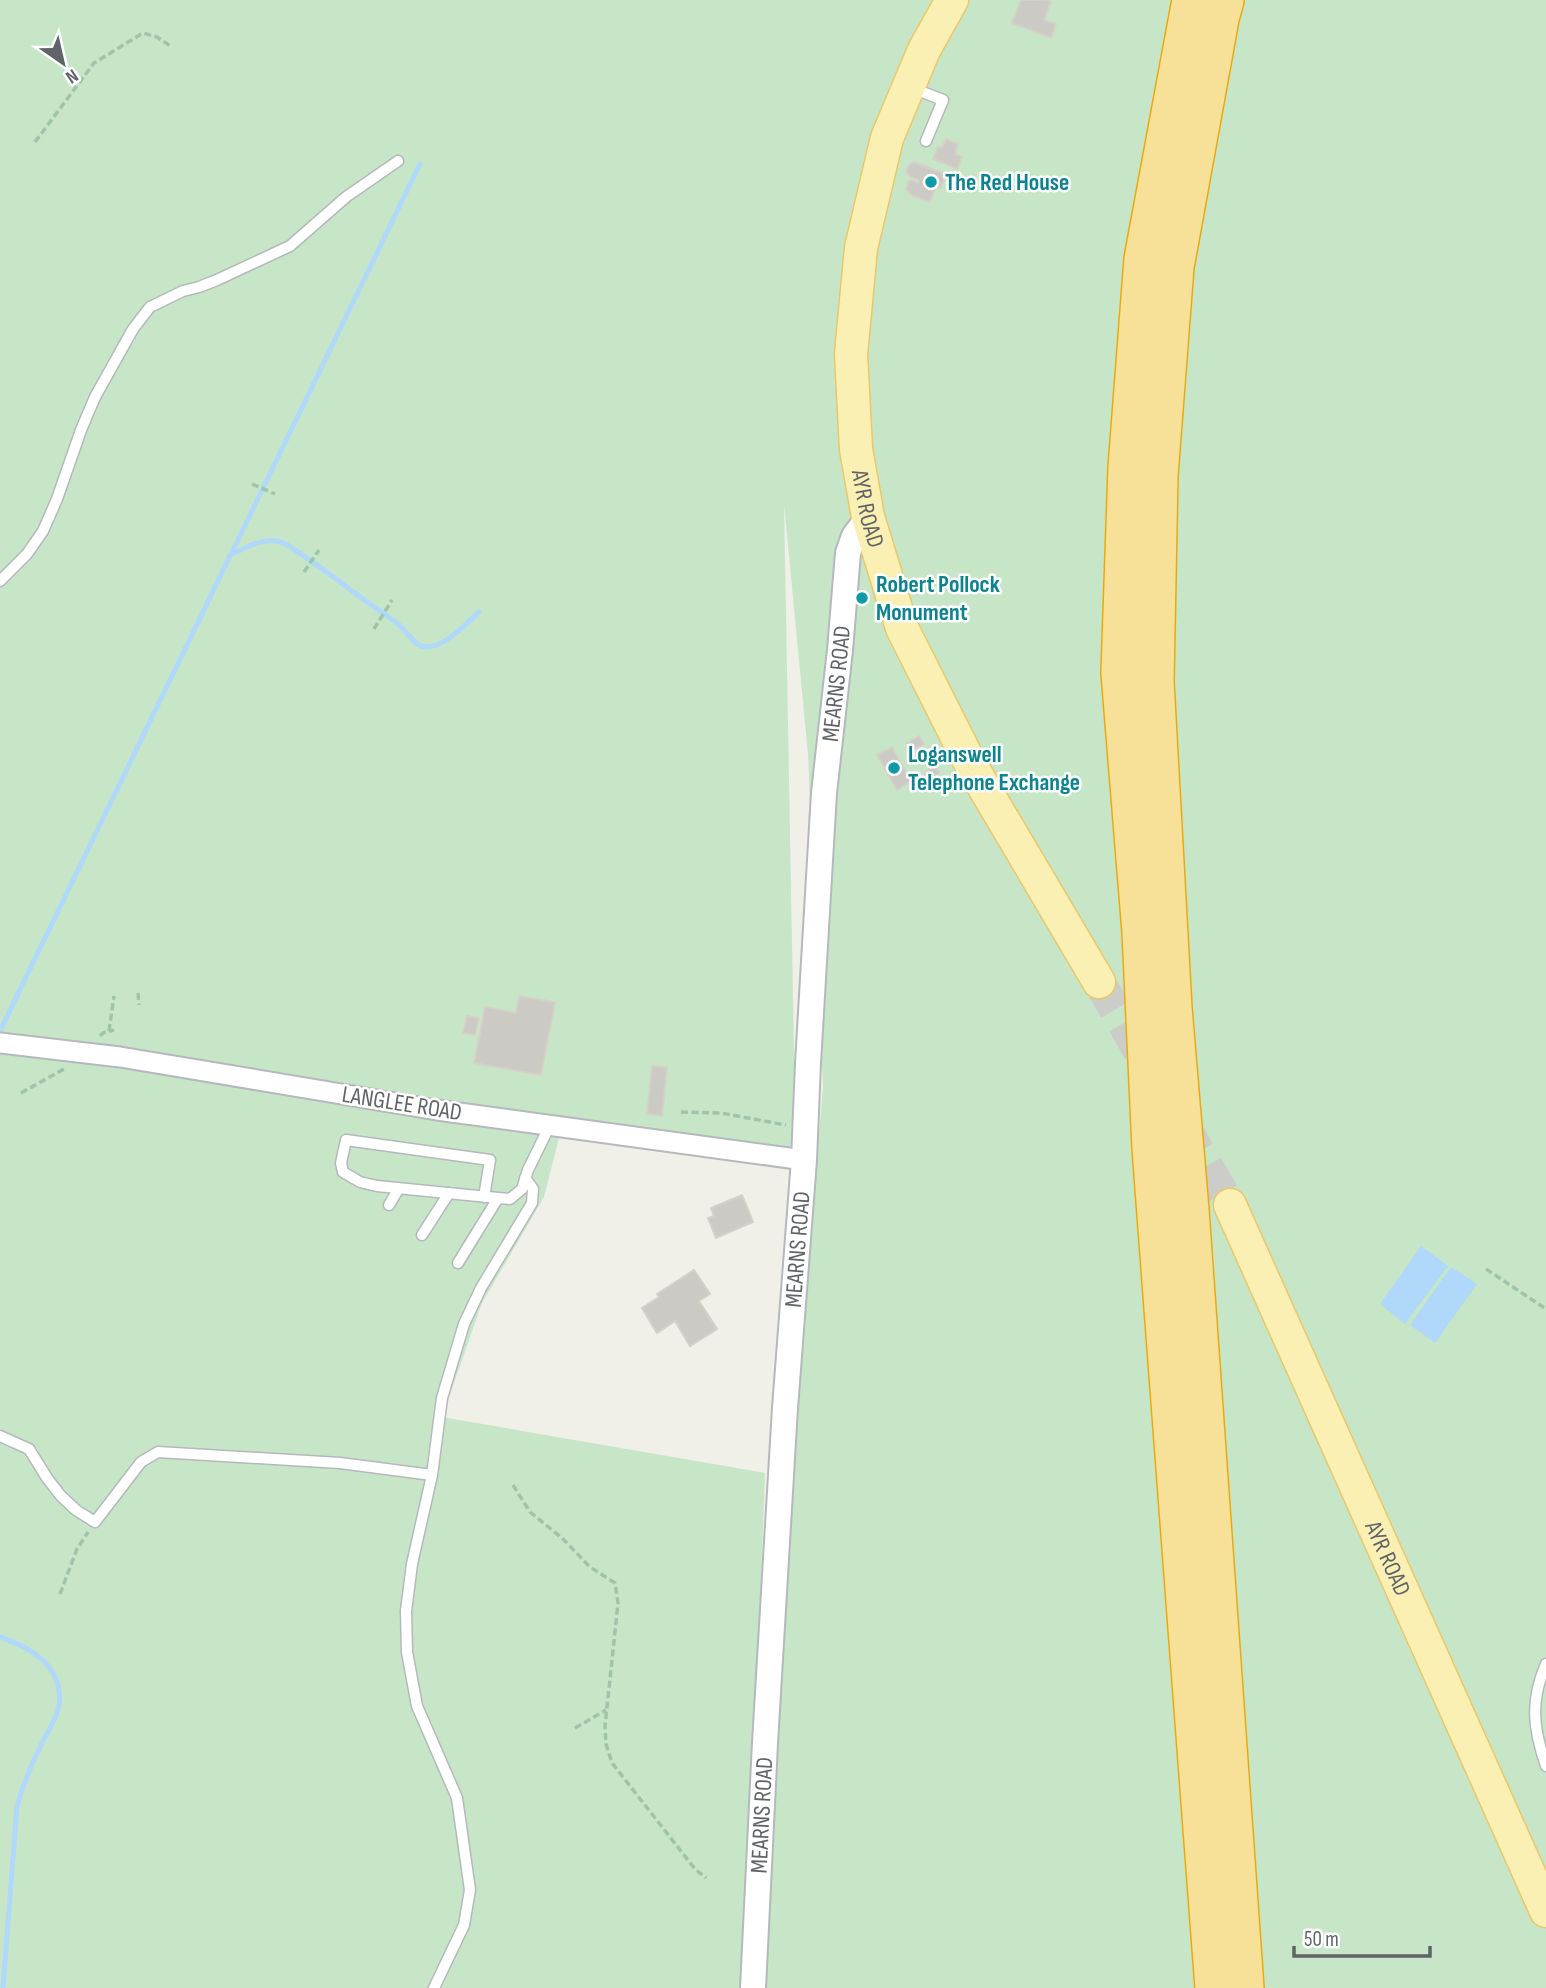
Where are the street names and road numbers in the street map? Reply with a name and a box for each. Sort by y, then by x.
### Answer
street label: AYR ROAD [845,466,890,551]
street label: MEARNS ROAD [816,625,857,743]
street label: LANGLEE ROAD [340,1080,464,1127]
street label: MEARNS ROAD [779,1190,817,1309]
street label: AYR ROAD [1358,1516,1417,1600]
street label: MEARNS ROAD [745,1756,779,1874]

